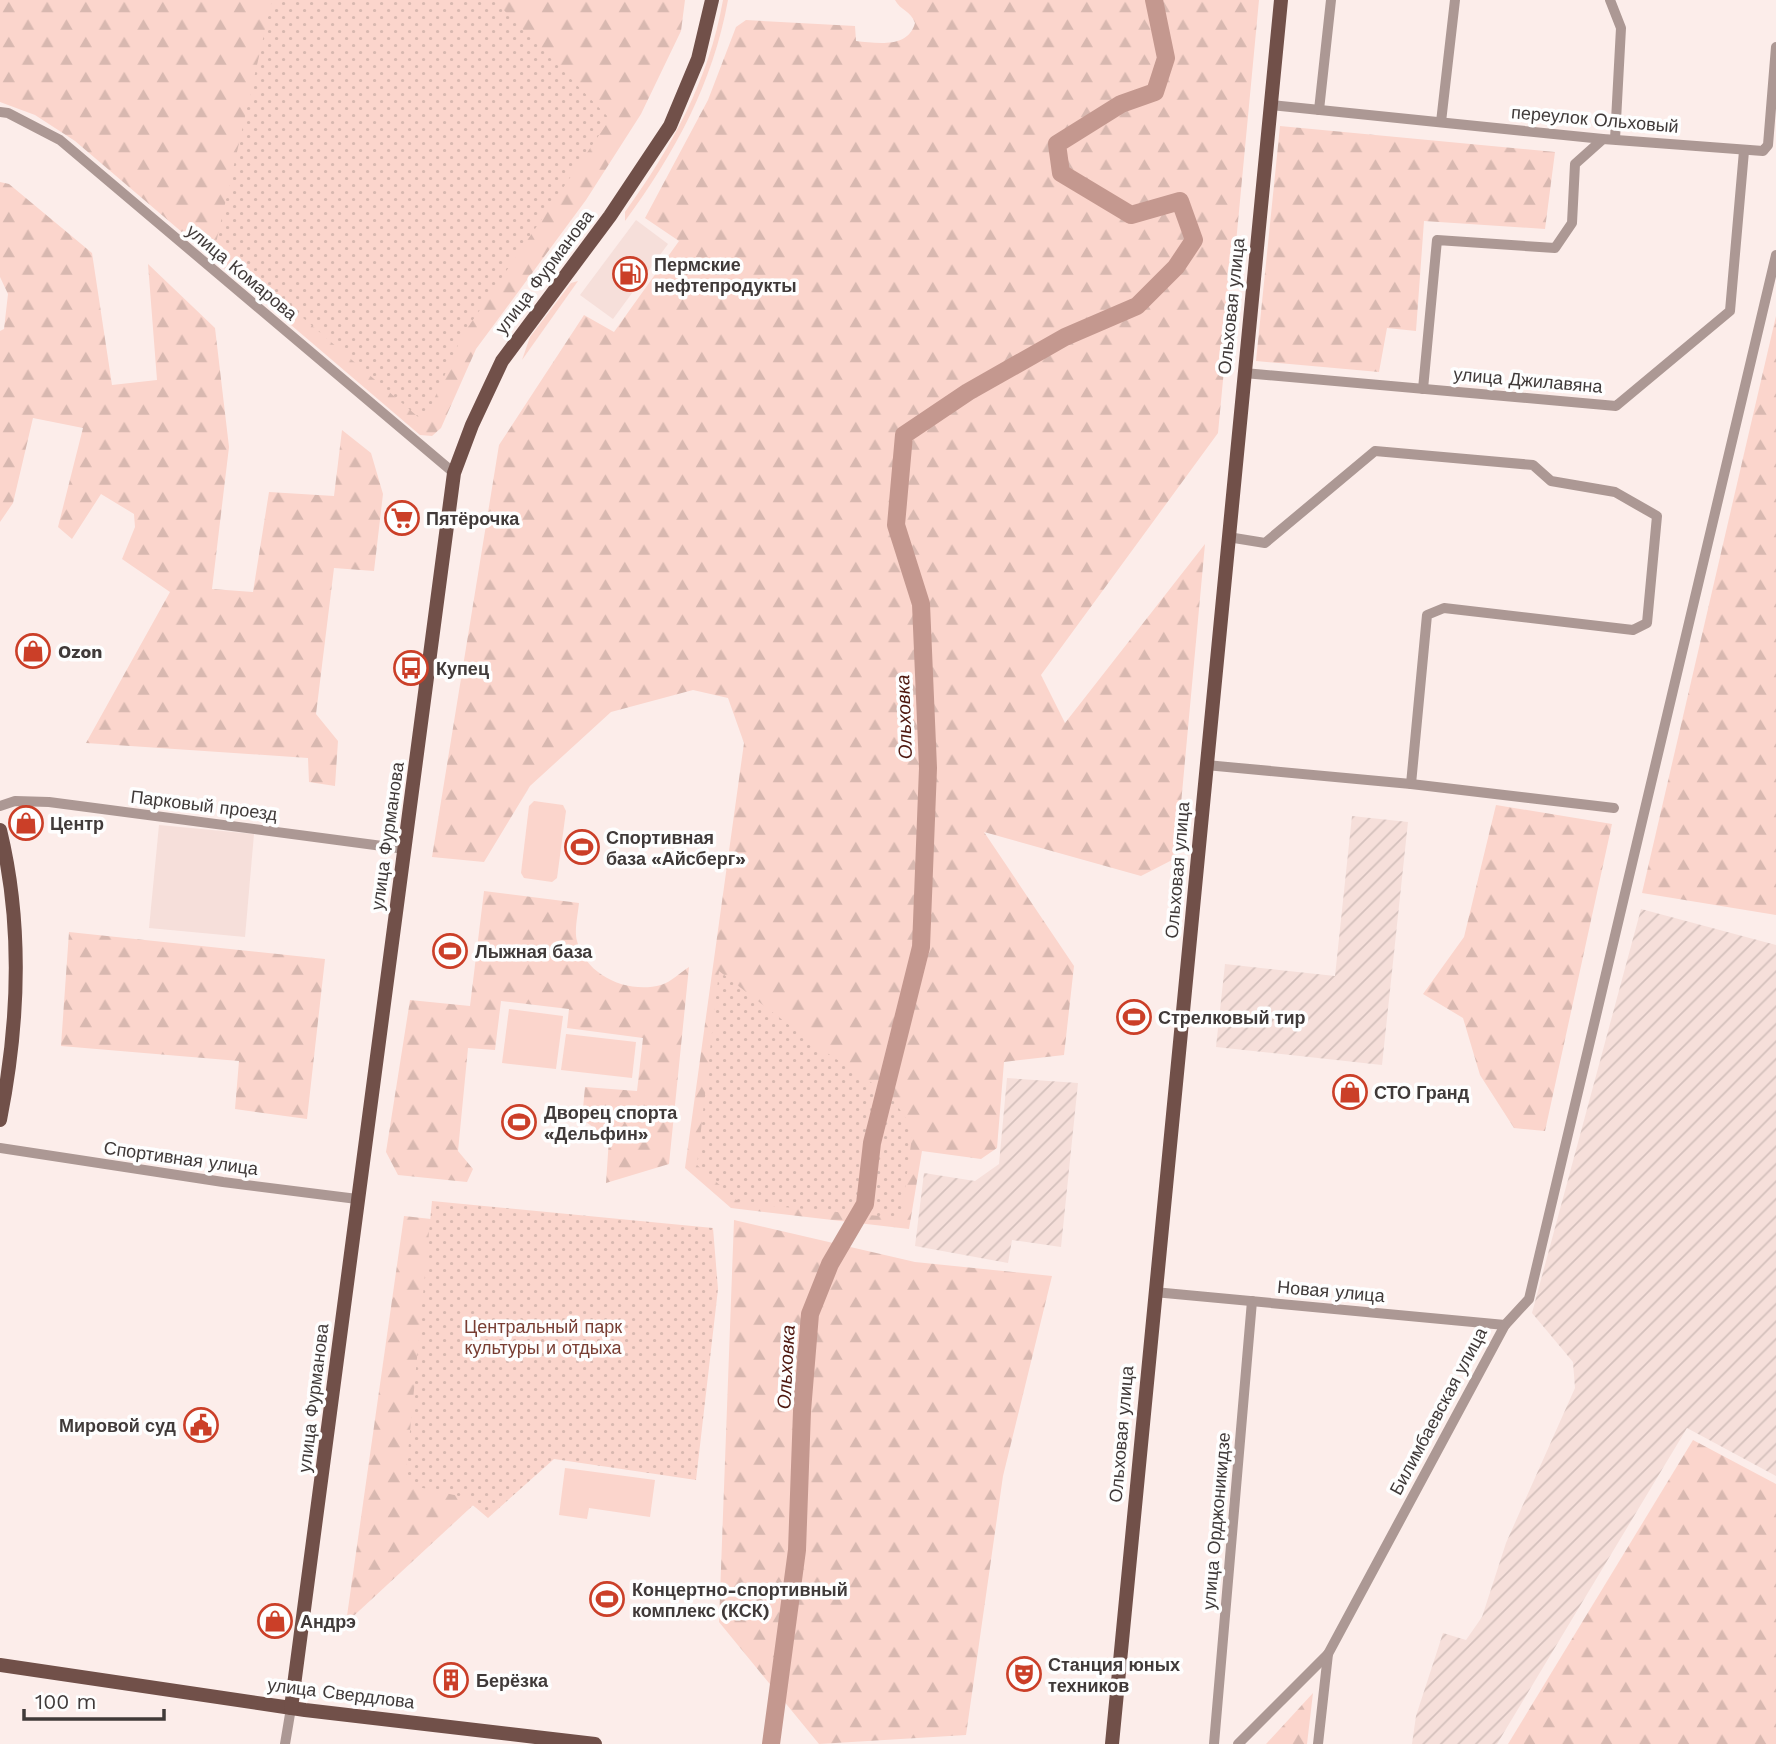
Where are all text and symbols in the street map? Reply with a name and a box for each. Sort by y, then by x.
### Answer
street label: переулок Ольховый [1510,101,1680,137]
street label: улица Фурманова [491,205,598,338]
street label: улица Комарова [182,220,302,325]
street label: Ольховая улица [1213,236,1249,375]
place label: Пермские нефтепродукты [654,254,797,296]
fuel station icon: Пермские нефтепродукты [611,255,649,293]
street label: улица Джилавяна [1453,363,1604,397]
supermarket icon: Пятёрочка [383,499,421,537]
place label: Пятёрочка [426,508,520,529]
shop icon: Ozon [14,632,52,670]
place label: Ozon [58,641,102,662]
bus stop icon: Купец [392,649,430,687]
place label: Купец [436,658,489,679]
water label: Ольховка [891,674,917,760]
street label: улица Фурманова [366,759,408,912]
street label: Парковый проезд [130,786,279,824]
street label: Ольховая улица [1161,800,1194,939]
shop icon: Центр [7,804,45,842]
place label: Центр [50,813,104,834]
place label: Спортивная база «Айсберг» [606,827,746,869]
sports icon: Спортивная база «Айсберг» [563,828,601,866]
sports icon: Лыжная база [431,932,469,970]
place label: Лыжная база [475,941,593,962]
sports icon: Стрелковый тир [1115,998,1153,1036]
place label: Стрелковый тир [1158,1007,1306,1028]
shop icon: СТО Гранд [1331,1073,1369,1111]
place label: СТО Гранд [1374,1082,1470,1103]
place label: Дворец спорта «Дельфин» [544,1102,678,1144]
sports icon: Дворец спорта «Дельфин» [500,1103,538,1141]
street label: Спортивная улица [103,1137,260,1179]
street label: Новая улица [1276,1276,1387,1306]
park label: Центральный парк культуры и отдыха [464,1316,623,1358]
street label: улица Фурманова [293,1321,333,1474]
street label: Билимбаевская улица [1385,1323,1492,1498]
water label: Ольховка [772,1324,800,1410]
street label: Ольховая улица [1105,1364,1138,1503]
public building icon: Мировой суд [182,1406,220,1444]
place label: Мировой суд [59,1415,177,1436]
street label: улица Орджоникидзе [1198,1431,1234,1611]
place label: Концертно-спортивный комплекс (КСК) [632,1579,848,1621]
sports icon: Концертно-спортивный комплекс (КСК) [588,1580,626,1618]
shop icon: Андрэ [256,1602,294,1640]
place label: Андрэ [300,1611,356,1632]
place label: Станция юных техников [1048,1654,1180,1696]
theatre icon: Станция юных техников [1005,1655,1043,1693]
building icon: Берёзка [432,1661,470,1699]
place label: Берёзка [476,1670,549,1691]
street label: улица Свердлова [266,1674,417,1713]
scale bar [24,1678,164,1722]
text: 100 m [35,1689,97,1714]

